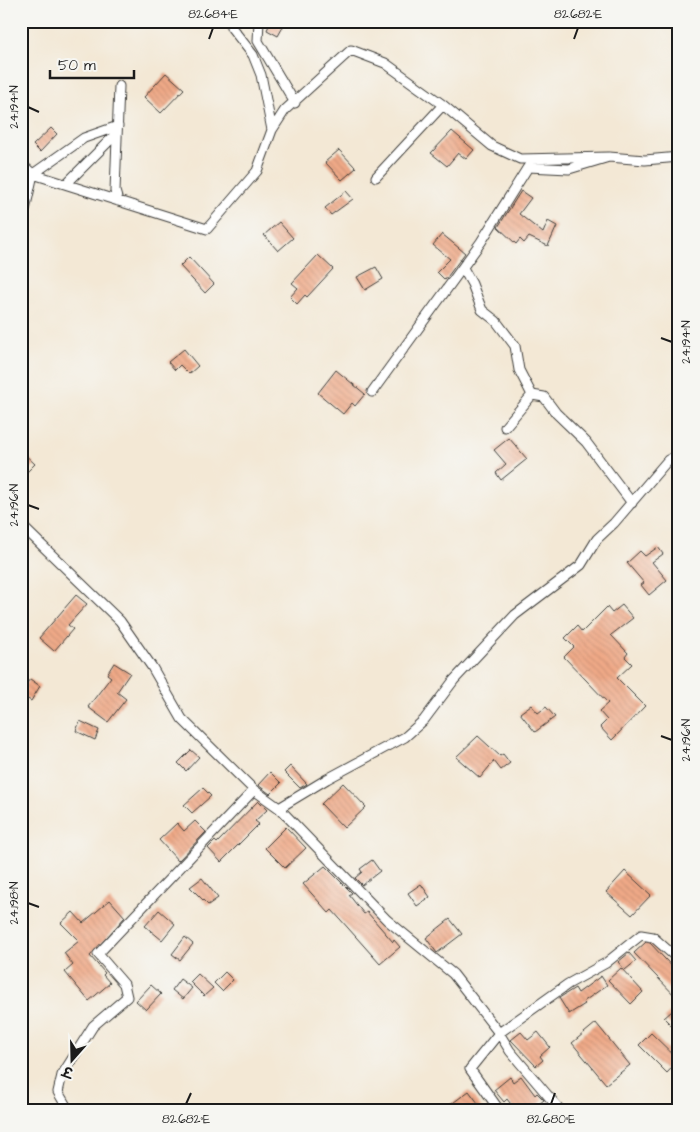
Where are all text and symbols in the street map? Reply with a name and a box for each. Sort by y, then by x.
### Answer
text: 82.684°E [188,6,238,23]
text: 82.682°E [554,6,602,23]
scale bar [50,48,134,80]
text: 50 m [58,55,96,76]
text: 24.194°N [6,85,23,129]
text: 24.194°N [678,320,695,364]
text: 24.196°N [6,483,23,526]
text: 24.196°N [678,718,695,761]
text: 24.198°N [6,881,23,925]
north arrow [48,1034,98,1084]
text: उ [59,1060,78,1083]
text: 82.682°E [162,1111,210,1128]
text: 82.680°E [527,1111,575,1128]

